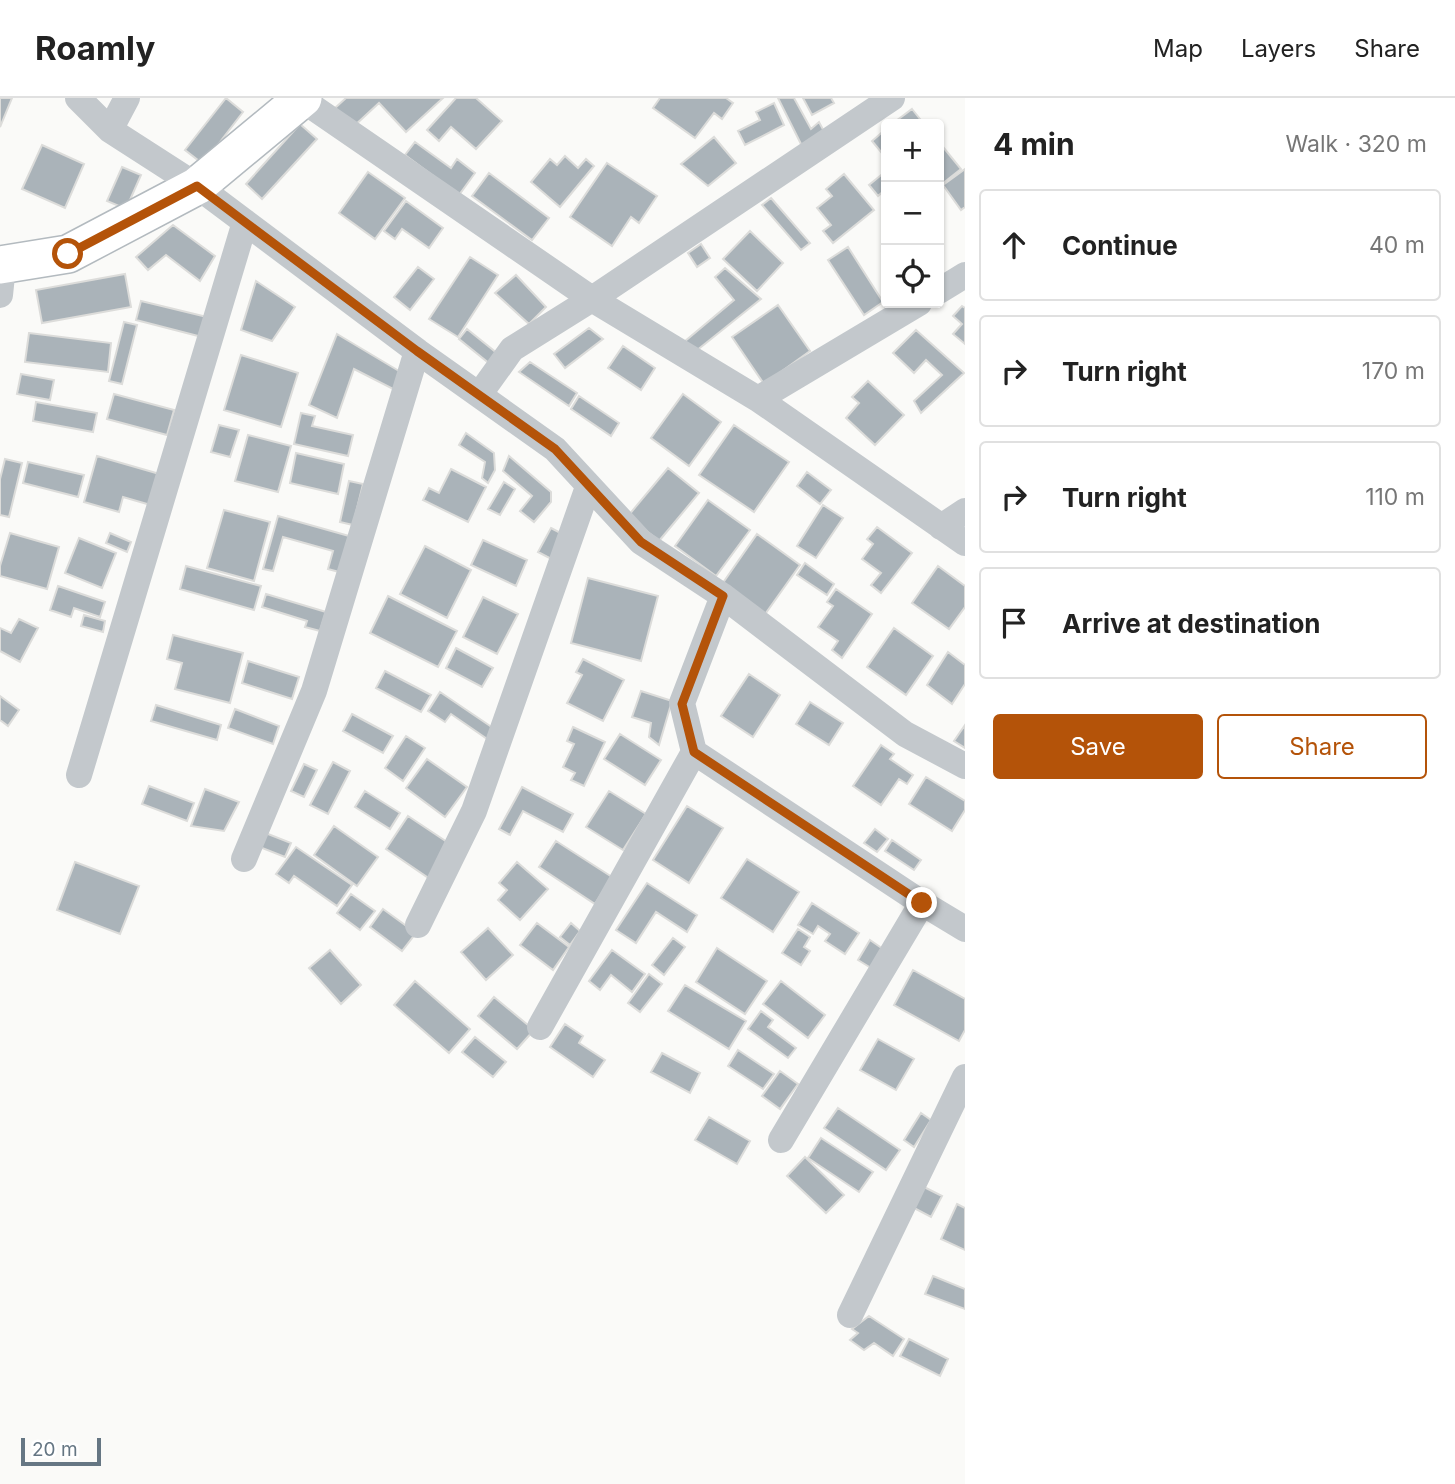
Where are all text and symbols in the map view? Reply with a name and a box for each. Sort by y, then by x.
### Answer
text: Roamly [35,28,155,68]
text: Map [1153,34,1203,63]
text: Layers [1241,34,1316,63]
text: Share [1354,34,1420,63]
map controls [881,119,944,308]
button: + [881,119,944,182]
text: 4 min [993,126,1075,162]
text: Walk · 320 m [1285,130,1427,158]
button: − [881,182,944,245]
icon: ahead [995,226,1033,264]
text: Continue [1062,230,1178,261]
text: 40 m [1369,231,1425,259]
route start [52,238,83,269]
button: locate [881,245,944,308]
icon: right [995,352,1033,390]
text: Turn right [1062,356,1187,387]
text: 170 m [1362,357,1425,385]
icon: right [995,478,1033,516]
text: Turn right [1062,482,1187,513]
text: 110 m [1365,483,1425,511]
icon: arrive [995,604,1033,642]
text: Arrive at destination [1062,608,1321,639]
button: Save [993,714,1203,779]
button: Share [1217,714,1427,779]
route end [906,887,937,918]
scale bar [21,1435,102,1467]
text: 20 m [32,1438,78,1461]

